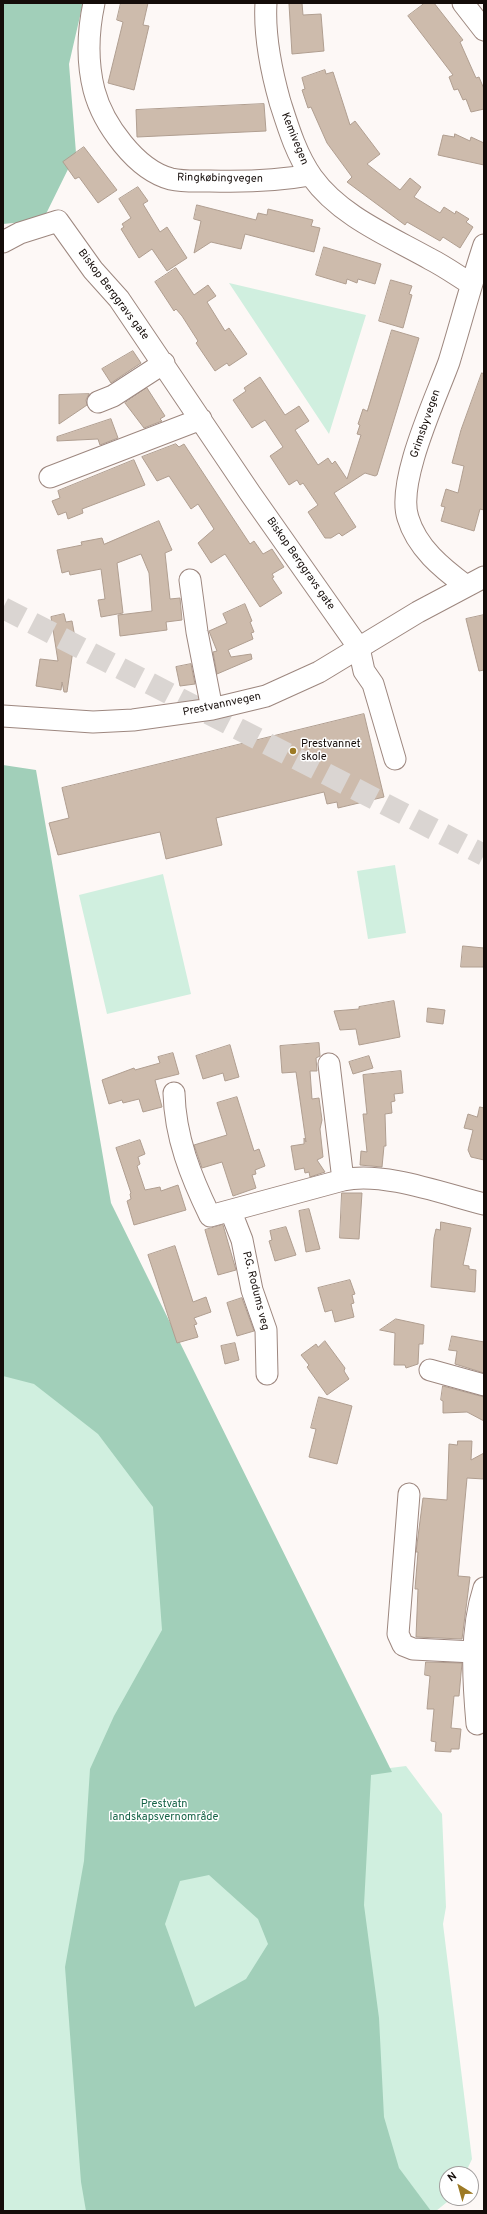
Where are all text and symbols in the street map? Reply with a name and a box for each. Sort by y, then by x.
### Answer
street label: Kemivegen [278,111,310,167]
street label: Ringkøbingvegen [177,172,263,186]
street label: Biskop Berggravs gate [75,247,151,343]
street label: Grimsbyvegen [408,388,444,460]
street label: Biskop Berggravs gate [263,515,337,613]
street label: Prestvannvegen [182,690,262,720]
place label: Prestvannet skole [301,738,361,764]
marker: Prestvannet skole [288,746,298,756]
street label: P.G. Rodums veg [239,1250,271,1332]
park label: Prestvatn landskapsvernområde [110,1798,218,1824]
north arrow [439,2166,479,2206]
text: N [445,2169,460,2185]

